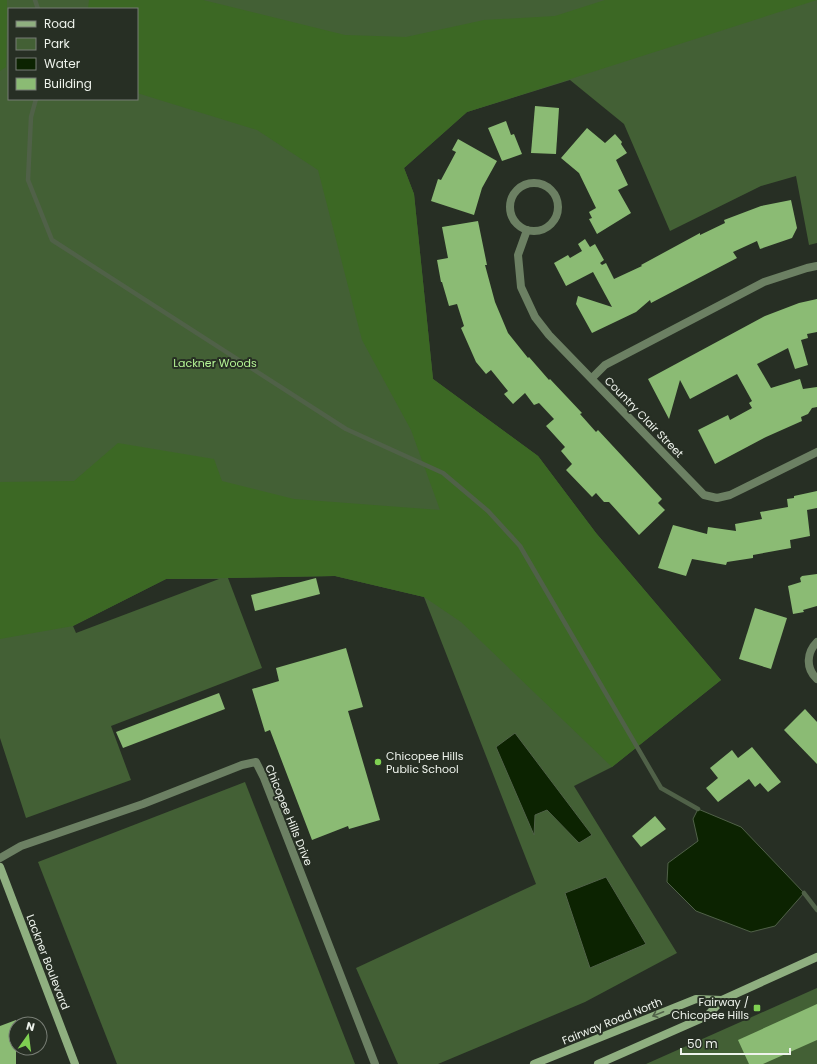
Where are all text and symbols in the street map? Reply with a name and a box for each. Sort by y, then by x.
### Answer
legend [8,8,138,100]
text: Road [44,15,75,32]
text: Park [44,35,71,52]
text: Water [44,55,81,72]
text: Building [44,75,92,92]
park label: Lackner Woods [173,355,257,371]
street label: Country Clair Street [601,373,687,461]
place label: Chicopee Hills Public School [386,748,464,777]
marker: Chicopee Hills Public School [373,757,383,767]
street label: Chicopee Hills Drive [261,762,317,868]
street label: Lackner Boulevard [22,912,74,1012]
street label: Fairway Road North [559,994,665,1048]
place label: Fairway / Chicopee Hills [672,994,749,1023]
marker: Fairway / Chicopee Hills [752,1003,762,1013]
one-way arrow [652,1011,664,1019]
north arrow [8,1016,48,1056]
text: N [24,1018,36,1035]
scale bar [681,1030,790,1056]
text: 50 m [687,1035,718,1052]

